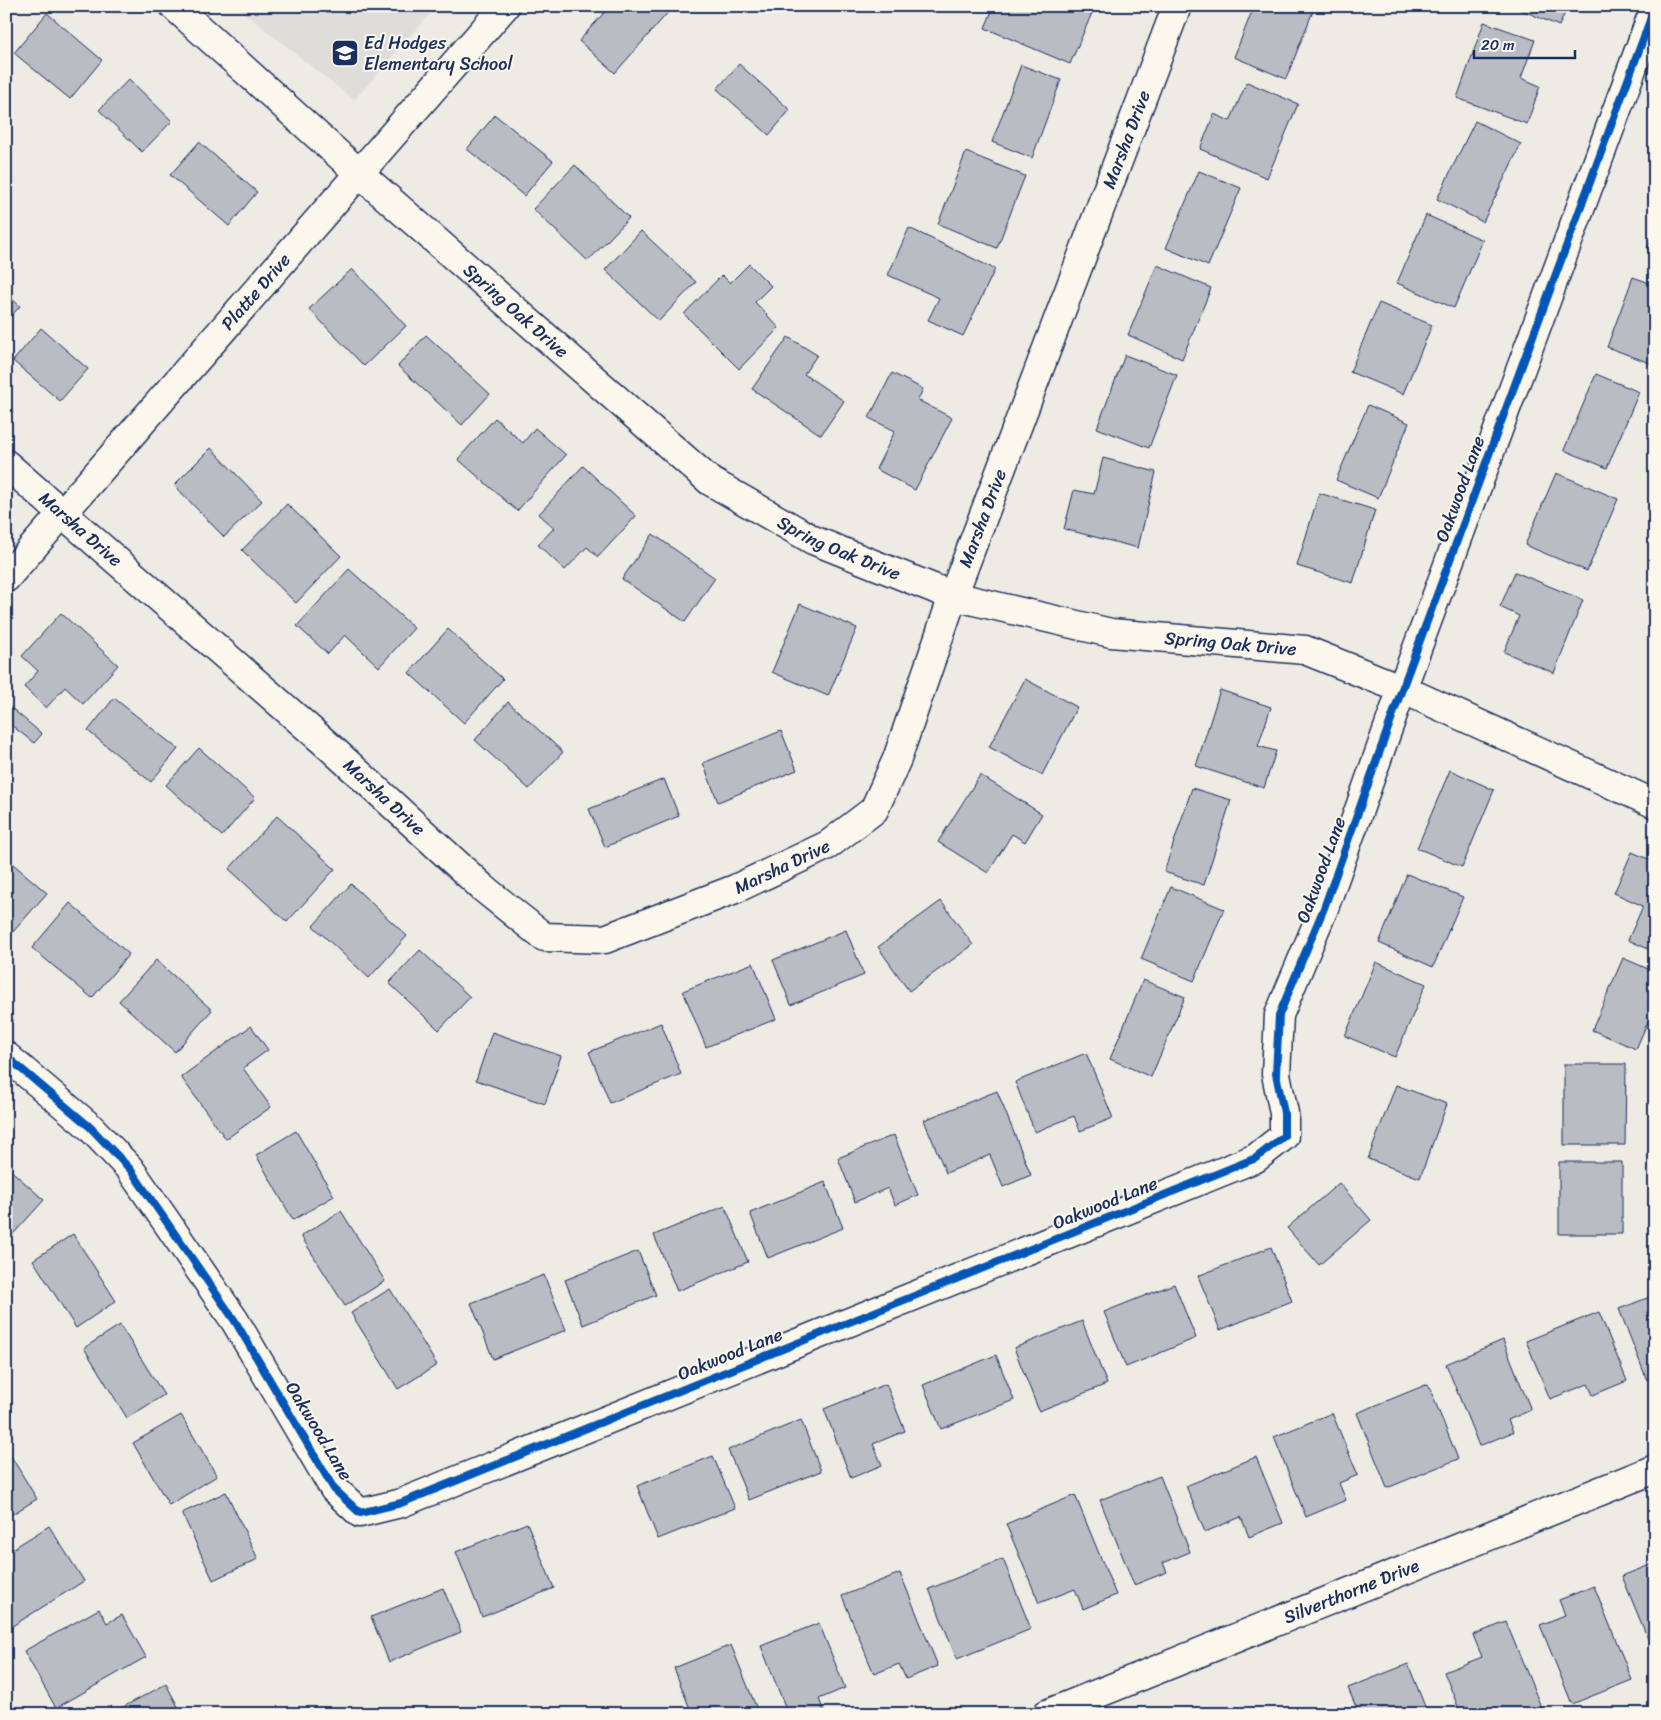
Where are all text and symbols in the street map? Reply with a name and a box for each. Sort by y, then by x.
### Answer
place label: Ed Hodges Elementary School [364,27,513,80]
scale bar [1474,28,1575,60]
text: 20 m [1481,32,1515,58]
school or university icon: Ed Hodges Elementary School [330,38,360,68]
street label: Marsha Drive [1093,86,1160,194]
street label: Platte Drive [213,245,299,338]
street label: Spring Oak Drive [456,255,576,366]
street label: Oakwood Lane [1426,431,1494,547]
street label: Marsha Drive [949,464,1016,572]
street label: Marsha Drive [31,483,130,575]
street label: Spring Oak Drive [771,507,906,590]
street label: Spring Oak Drive [1163,622,1298,665]
street label: Marsha Drive [335,750,433,844]
street label: Oakwood Lane [1287,812,1355,928]
street label: Marsha Drive [729,830,836,903]
street label: Oakwood Lane [1047,1167,1163,1239]
street label: Oakwood Lane [672,1318,788,1390]
street label: Oakwood Lane [277,1375,361,1487]
street label: Silverthorne Drive [1279,1550,1424,1633]

